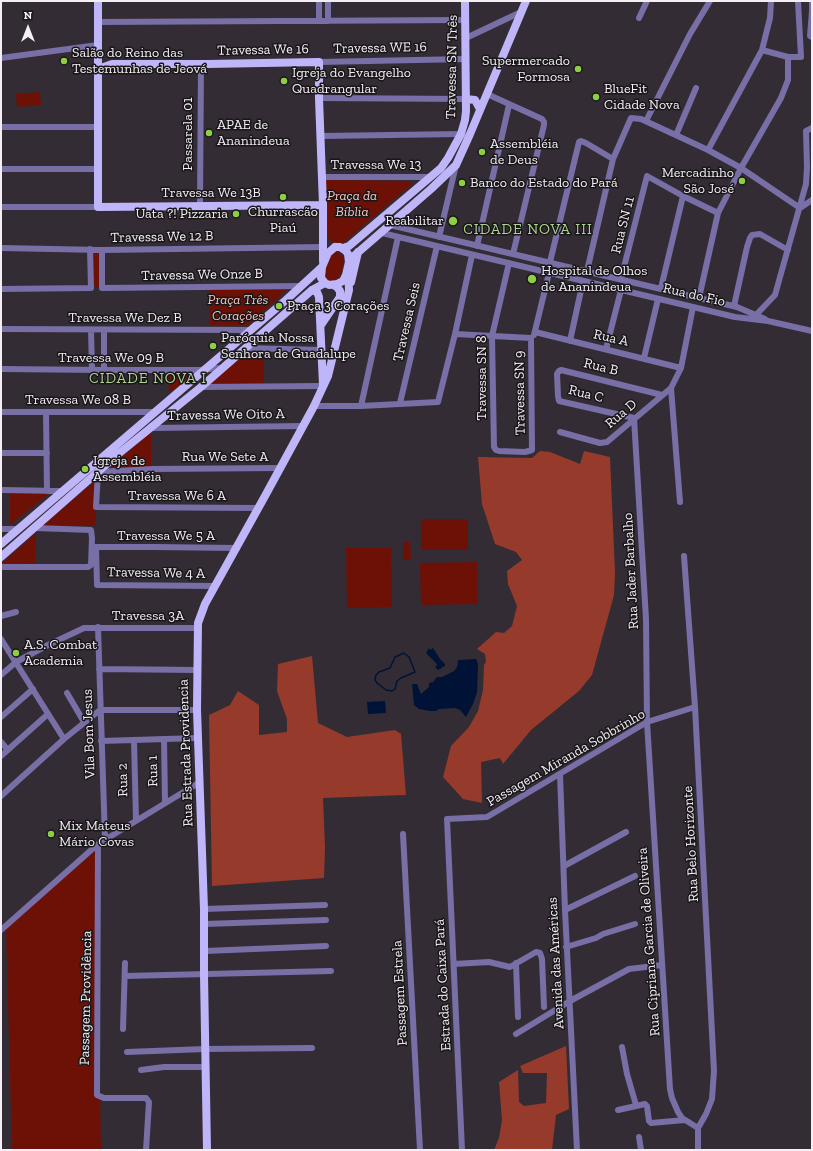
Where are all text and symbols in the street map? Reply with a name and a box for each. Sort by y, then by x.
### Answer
north arrow [8,8,48,48]
text: N [24,9,32,22]
street label: Travessa SN Três [443,15,461,119]
street label: Travessa WE 16 [333,39,427,57]
street label: Travessa We 16 [217,41,309,59]
place label: Salão do Reino das Testemunhas de Jeová [72,45,207,78]
place label: Supermercado Formosa [482,53,570,86]
marker: Salão do Reino das Testemunhas de Jeová [59,56,69,66]
marker: Supermercado Formosa [573,64,583,74]
place label: Igreja do Evangelho Quadrangular [292,65,411,98]
marker: Igreja do Evangelho Quadrangular [279,76,289,86]
place label: BlueFit Cidade Nova [604,81,680,114]
marker: BlueFit Cidade Nova [591,92,601,102]
street label: Passarela 01 [180,97,196,171]
place label: APAE de Ananindeua [217,117,290,150]
marker: APAE de Ananindeua [204,128,214,138]
place label: Assembléia de Deus [490,136,558,168]
marker: Assembléia de Deus [477,147,487,157]
street label: Travessa We 13 [331,157,421,173]
place label: Mercadinho São José [662,165,734,198]
place label: Banco do Estado do Pará [470,175,618,191]
marker: Mercadinho São José [737,176,747,186]
marker: Banco do Estado do Pará [457,178,467,188]
street label: Travessa We 13B [161,185,261,201]
park label: Praça da Bíblia [327,188,377,220]
marker: Churrascão Piaú [278,192,288,202]
street label: Rua SN 11 [608,195,638,255]
place label: Churrascão Piaú [248,204,318,236]
place label: Uata ?! Pizzaria [135,206,228,222]
marker: Uata ?! Pizzaria [231,209,241,219]
place label: Reabilitar [385,213,444,229]
marker: Reabilitar [447,215,459,227]
district label: CIDADE NOVA III [463,221,593,239]
street label: Travessa We 12 B [110,228,214,246]
place label: Hospital de Olhos de Ananindeua [541,263,647,296]
street label: Travessa We Onze B [141,266,263,284]
marker: Hospital de Olhos de Ananindeua [526,273,538,285]
street label: Rua do Fio [661,280,727,310]
street label: Travessa Seis [390,281,424,363]
park label: Praça Três Corações [208,292,268,324]
place label: Praça 3 Corações [287,298,389,314]
marker: Praça 3 Corações [274,301,284,311]
street label: Travessa We Dez B [68,310,182,326]
street label: Rua A [592,326,630,350]
place label: Paróquia Nossa Senhora de Guadalupe [221,330,356,362]
street label: Travessa SN 8 [474,336,490,420]
marker: Paróquia Nossa Senhora de Guadalupe [208,341,218,351]
street label: Travessa We 09 B [58,350,164,366]
street label: Travessa SN 9 [511,350,529,436]
street label: Rua B [582,355,620,379]
district label: CIDADE NOVA I [89,370,207,388]
street label: Rua C [567,382,605,406]
street label: Travessa We 08 B [25,392,131,408]
street label: Rua D [602,396,640,432]
street label: Travessa We Oito A [167,406,285,424]
street label: Rua We Sete A [182,449,268,465]
place label: Igreja de Assembléia [93,453,161,486]
marker: Igreja de Assembléia [80,464,90,474]
street label: Travessa We 6 A [128,488,226,504]
street label: Rua Jader Barbalho [620,512,642,630]
street label: Travessa We 5 A [117,528,215,544]
street label: Travessa We 4 A [107,564,205,582]
street label: Travessa 3A [112,608,184,624]
place label: A.S. Combat Academia [24,637,97,670]
marker: A.S. Combat Academia [11,648,21,658]
street label: Rua Estrada Providencia [175,679,197,827]
street label: Vila Bom Jesus [79,689,99,779]
street label: Passagem Miranda Sobbrinho [484,706,648,810]
street label: Rua 1 [144,755,162,787]
street label: Rua 2 [114,763,132,797]
street label: Rua Belo Horizonte [680,786,702,902]
place label: Mix Mateus Mário Covas [59,818,134,850]
marker: Mix Mateus Mário Covas [46,829,56,839]
street label: Rua Cipriana Garcia de Oliveira [634,847,664,1037]
street label: Avenida das Américas [544,897,568,1029]
street label: Estrada do Caixa Pará [431,919,455,1051]
street label: Passagem Providência [76,931,96,1065]
street label: Passagem Estrela [389,940,411,1046]

